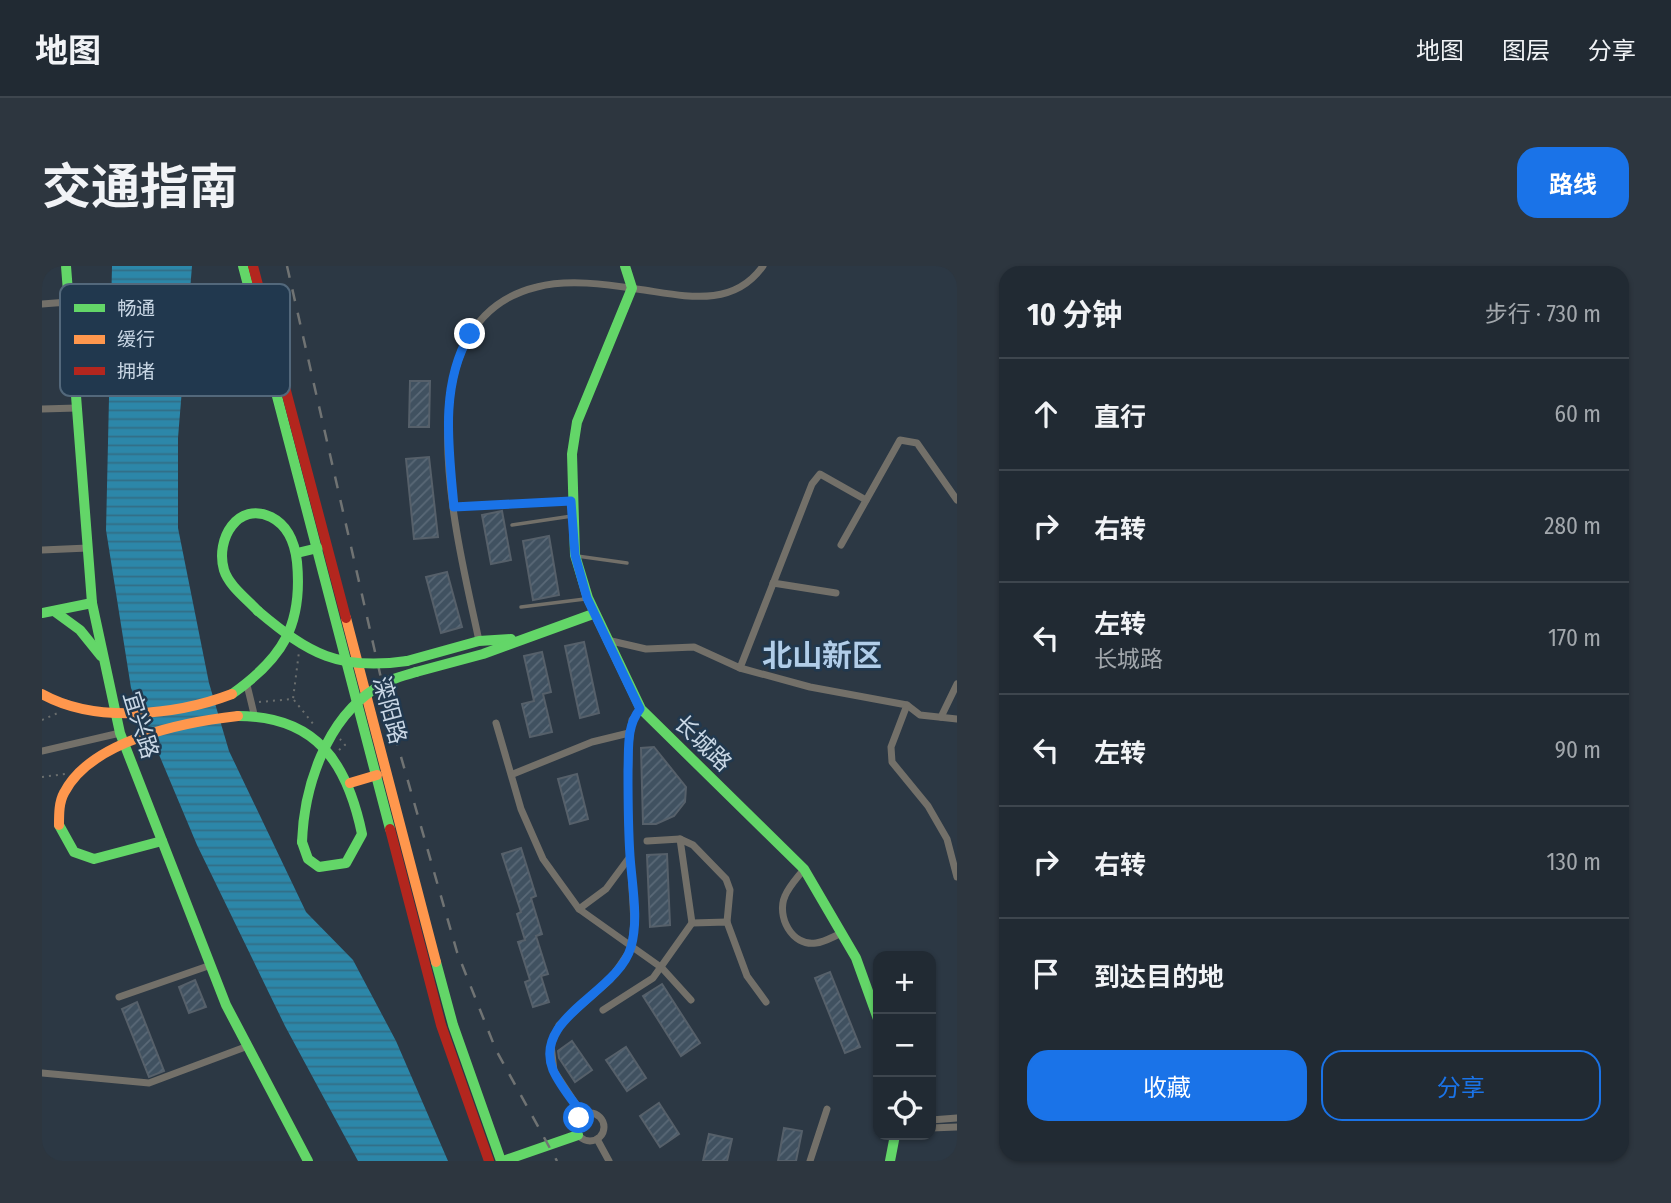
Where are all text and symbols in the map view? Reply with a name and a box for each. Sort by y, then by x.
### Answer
text: 地图 [35,31,101,71]
text: 地图 [1416,37,1464,65]
text: 图层 [1502,37,1550,65]
text: 分享 [1588,37,1636,65]
button: 路线 [1517,147,1629,218]
text: 交通指南 [42,158,238,217]
legend [60,284,290,396]
text: 畅通 [117,297,155,320]
text: 10 分钟 [1027,297,1122,333]
text: 步行 · 730 m [1485,300,1601,328]
route end [454,318,485,349]
text: 缓行 [117,328,155,351]
text: 拥堵 [117,360,155,383]
icon: ahead [1027,395,1065,433]
text: 60 m [1555,400,1601,428]
text: 直行 [1094,402,1146,433]
icon: right [1027,507,1065,545]
text: 280 m [1544,512,1601,540]
text: 右转 [1094,514,1146,545]
text: 左转 [1094,609,1146,640]
icon: left [1027,619,1065,657]
text: 170 m [1548,624,1601,652]
district label: 北山新区 [762,638,882,674]
text: 长城路 [1094,645,1163,673]
street label: 滦阳路 [368,673,412,747]
street label: 宜兴路 [118,688,164,762]
street label: 长城路 [668,709,738,777]
icon: left [1027,731,1065,769]
text: 90 m [1555,736,1601,764]
text: 左转 [1094,738,1146,769]
icon: right [1027,843,1065,881]
text: 130 m [1547,848,1601,876]
text: 右转 [1094,850,1146,881]
map controls [873,951,936,1140]
button: + [873,951,936,1014]
icon: arrive [1027,955,1065,993]
text: 到达目的地 [1094,962,1224,993]
button: − [873,1014,936,1077]
button: 收藏 [1027,1050,1307,1121]
button: 分享 [1321,1050,1601,1121]
button: locate [873,1077,936,1140]
route start [563,1102,594,1133]

